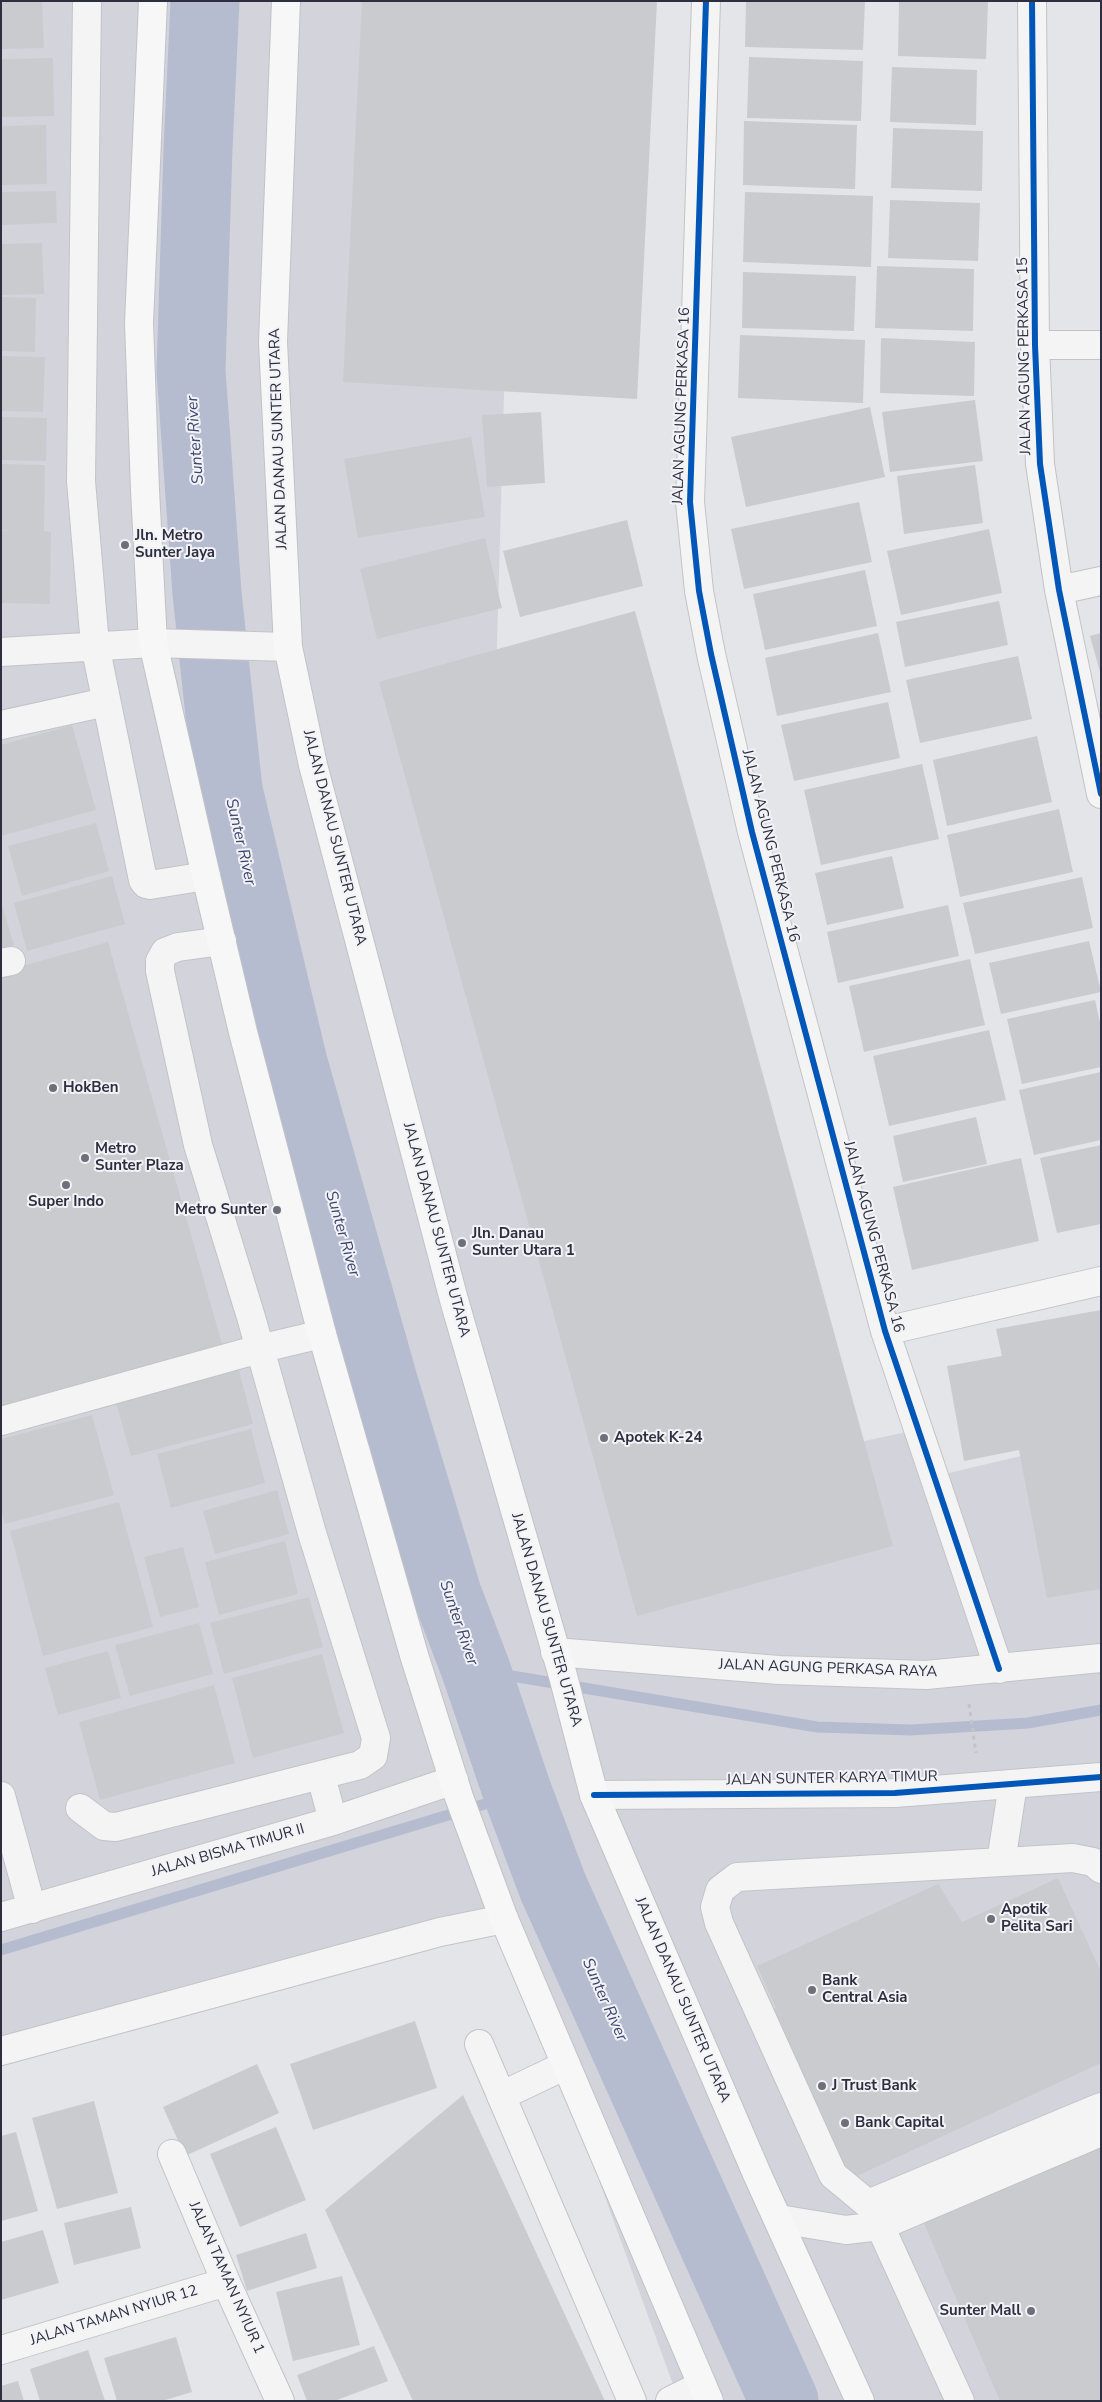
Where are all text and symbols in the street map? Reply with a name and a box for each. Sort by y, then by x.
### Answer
street label: JALAN AGUNG PERKASA 15 [1014,257,1036,455]
street label: JALAN AGUNG PERKASA 16 [670,307,694,505]
street label: JALAN DANAU SUNTER UTARA [266,328,292,550]
water label: Sunter River [183,395,209,485]
place label: Jln. Metro Sunter Jaya [135,527,215,562]
marker: Jln. Metro Sunter Jaya [119,539,131,551]
street label: JALAN DANAU SUNTER UTARA [298,728,370,948]
street label: JALAN AGUNG PERKASA 16 [737,748,803,944]
water label: Sunter River [221,797,259,887]
place label: HokBen [63,1079,118,1097]
marker: HokBen [47,1082,59,1094]
street label: JALAN DANAU SUNTER UTARA [399,1121,473,1339]
street label: JALAN AGUNG PERKASA 16 [839,1139,907,1335]
place label: Metro Sunter Plaza [95,1140,184,1175]
marker: Metro Sunter Plaza [79,1152,91,1164]
marker: Super Indo [60,1179,72,1191]
water label: Sunter River [321,1189,363,1279]
place label: Super Indo [28,1193,104,1211]
place label: Metro Sunter [175,1201,267,1219]
marker: Metro Sunter [271,1204,283,1216]
place label: Jln. Danau Sunter Utara 1 [472,1225,575,1260]
marker: Jln. Danau Sunter Utara 1 [456,1237,468,1249]
place label: Apotek K-24 [614,1429,703,1447]
marker: Apotek K-24 [598,1432,610,1444]
street label: JALAN DANAU SUNTER UTARA [507,1511,585,1729]
water label: Sunter River [435,1578,481,1668]
street label: JALAN AGUNG PERKASA RAYA [718,1656,938,1682]
street label: JALAN SUNTER KARYA TIMUR [726,1768,938,1790]
street label: JALAN BISMA TIMUR II [149,1821,307,1881]
street label: JALAN DANAU SUNTER UTARA [630,1894,734,2106]
place label: Apotik Pelita Sari [1001,1901,1073,1936]
marker: Apotik Pelita Sari [985,1913,997,1925]
water label: Sunter River [577,1956,631,2044]
place label: Bank Central Asia [822,1972,908,2007]
marker: Bank Central Asia [806,1984,818,1996]
place label: J Trust Bank [832,2077,916,2095]
marker: J Trust Bank [816,2080,828,2092]
place label: Bank Capital [855,2114,944,2132]
marker: Bank Capital [839,2117,851,2129]
street label: JALAN TAMAN NYIUR 1 [184,2199,268,2357]
street label: JALAN TAMAN NYIUR 12 [28,2282,200,2350]
place label: Sunter Mall [940,2302,1021,2320]
marker: Sunter Mall [1025,2305,1037,2317]

